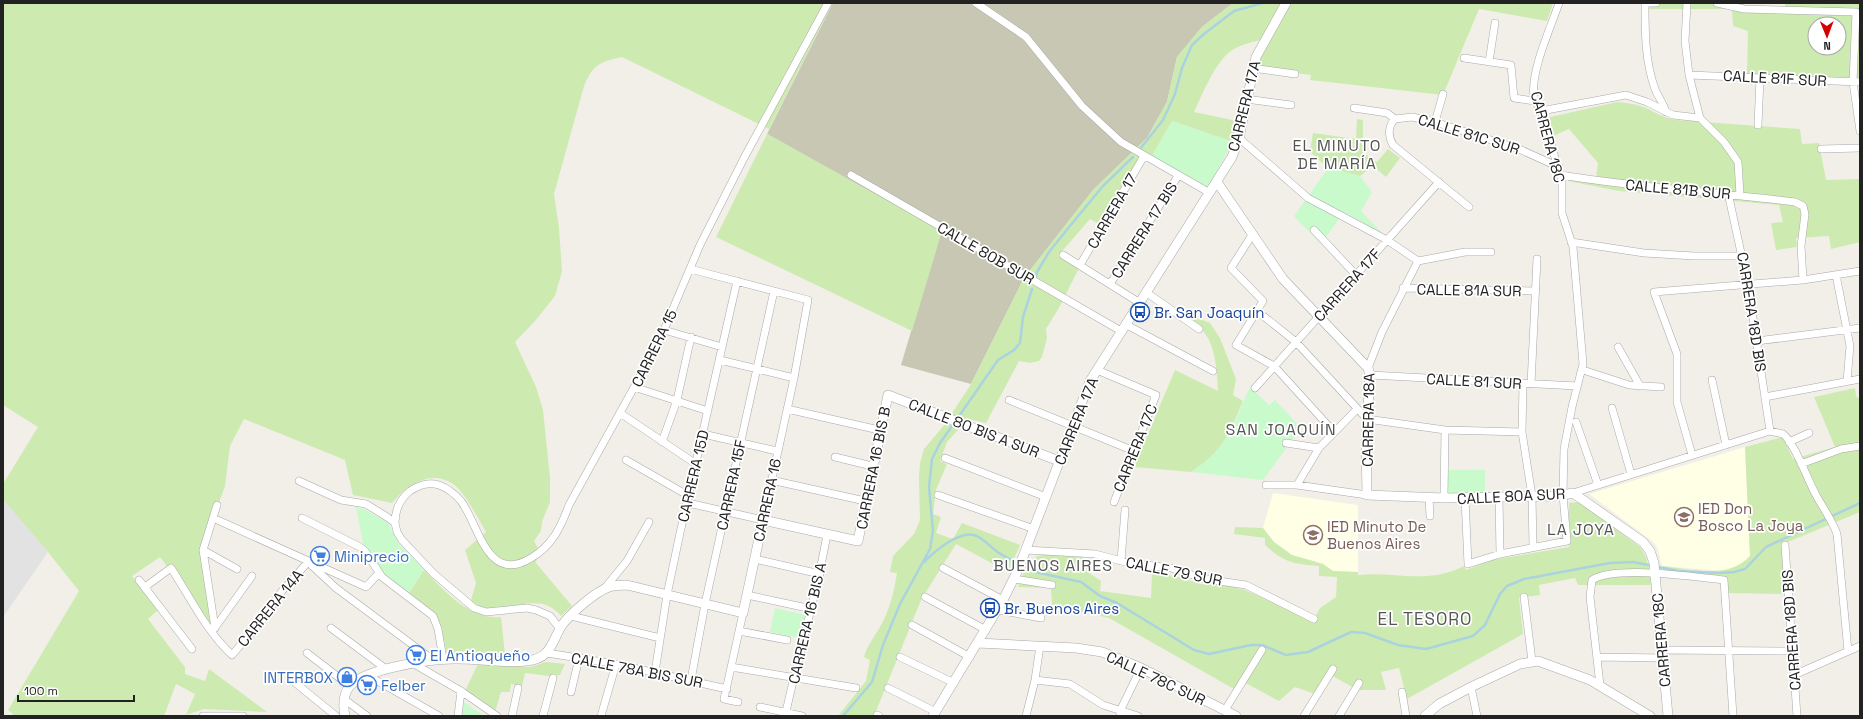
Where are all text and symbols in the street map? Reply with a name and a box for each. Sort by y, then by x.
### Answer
north arrow [1807,16,1847,56]
text: N [1823,39,1831,53]
street label: CARRERA 17A [1224,58,1265,153]
street label: CALLE 81F SUR [1723,66,1827,90]
street label: CARRERA 18C [1527,89,1569,185]
street label: CALLE 81C SUR [1416,110,1522,158]
district label: EL MINUTO DE MARÍA [1292,135,1382,174]
street label: CARRERA 17 [1083,170,1141,252]
street label: CALLE 81B SUR [1625,175,1731,203]
street label: CARRERA 17 BIS [1107,178,1181,282]
street label: CALLE 80B SUR [934,218,1038,288]
street label: CARRERA 17F [1309,245,1385,325]
street label: CARRERA 18D BIS [1733,251,1771,373]
street label: CALLE 81A SUR [1416,280,1522,300]
bus stop icon: Br. San Joaquín [1129,301,1151,323]
place label: Br. San Joaquín [1154,303,1265,322]
street label: CARRERA 15 [627,306,681,390]
street label: CALLE 81 SUR [1426,369,1522,393]
street label: CARRERA 18A [1358,372,1378,467]
street label: CARRERA 17A [1050,374,1102,468]
street label: CALLE 80 BIS A SUR [906,394,1042,462]
street label: CARRERA 17C [1109,401,1161,495]
street label: CARRERA 16 BIS B [852,405,894,531]
district label: SAN JOAQUÍN [1225,419,1337,440]
street label: CARRERA 15D [673,428,713,524]
street label: CARRERA 15F [712,438,750,532]
street label: CARRERA 16 [749,457,785,543]
street label: CALLE 80A SUR [1456,484,1566,508]
place label: IED Don Bosco La Joya [1698,499,1804,535]
school or university icon: IED Don Bosco La Joya [1673,506,1695,528]
place label: IED Minuto De Buenos Aires [1327,517,1427,553]
district label: LA JOYA [1547,519,1615,540]
school or university icon: IED Minuto De Buenos Aires [1302,524,1324,546]
supermarket icon: Miniprecio [309,545,331,567]
place label: Miniprecio [334,547,409,566]
street label: CALLE 79 SUR [1124,552,1224,590]
district label: BUENOS AIRES [993,555,1113,576]
street label: CARRERA 16 BIS A [784,560,830,686]
street label: CARRERA 14A [233,565,307,651]
street label: CARRERA 18D BIS [1777,569,1805,691]
street label: CARRERA 18C [1647,592,1675,688]
bus stop icon: Br. Buenos Aires [979,597,1001,619]
place label: Br. Buenos Aires [1004,599,1119,618]
district label: EL TESORO [1378,608,1472,630]
supermarket icon: El Antioqueño [405,644,427,666]
place label: El Antioqueño [430,646,530,665]
street label: CALLE 78C SUR [1103,647,1209,709]
street label: CALLE 78A BIS SUR [570,648,704,692]
shop icon: INTERBOX [336,666,358,688]
place label: INTERBOX [263,668,333,687]
supermarket icon: Felber [356,674,378,696]
place label: Felber [381,676,426,695]
scale bar [18,677,134,703]
text: 100 m [24,683,58,699]

